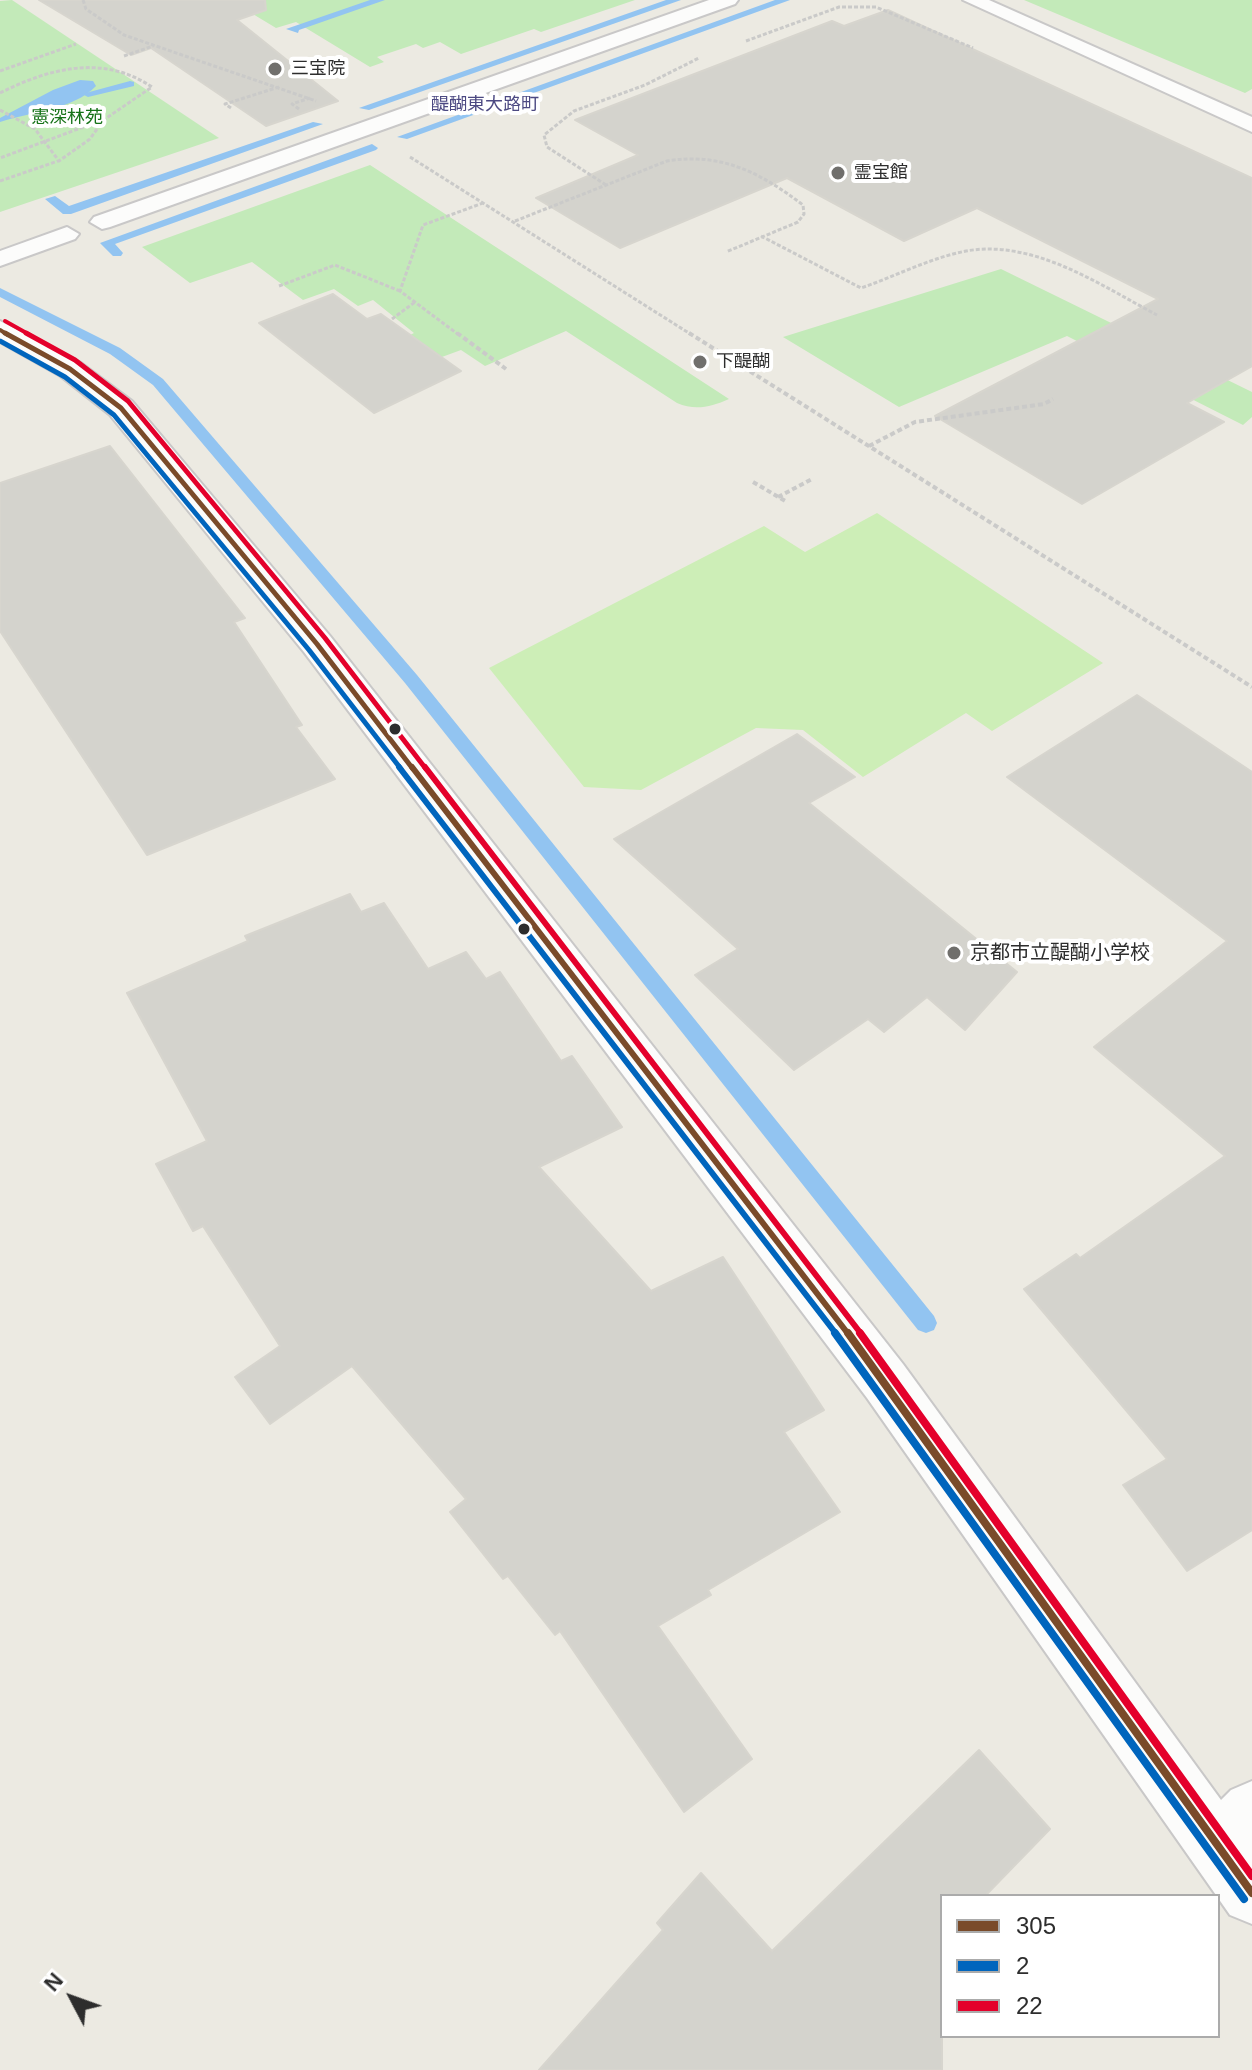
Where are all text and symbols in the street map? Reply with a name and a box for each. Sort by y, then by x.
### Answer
place label: 三宝院 [291,58,345,80]
marker: 三宝院 [266,60,284,78]
district label: 醍醐東大路町 [431,94,539,116]
park label: 憲深林苑 [31,107,103,129]
place label: 霊宝館 [854,162,908,184]
marker: 霊宝館 [829,164,847,182]
place label: 下醍醐 [716,351,770,373]
marker: 下醍醐 [691,353,709,371]
unlabelled marker [387,721,403,737]
unlabelled marker [516,921,532,937]
place label: 京都市立醍醐小学校 [970,941,1150,965]
marker: 京都市立醍醐小学校 [945,944,963,962]
legend [940,1894,1220,2038]
text: 305 [1016,1912,1056,1939]
text: 2 [1016,1952,1029,1979]
north arrow [32,1958,112,2038]
text: N [39,1968,68,1996]
text: 22 [1016,1992,1043,2019]

